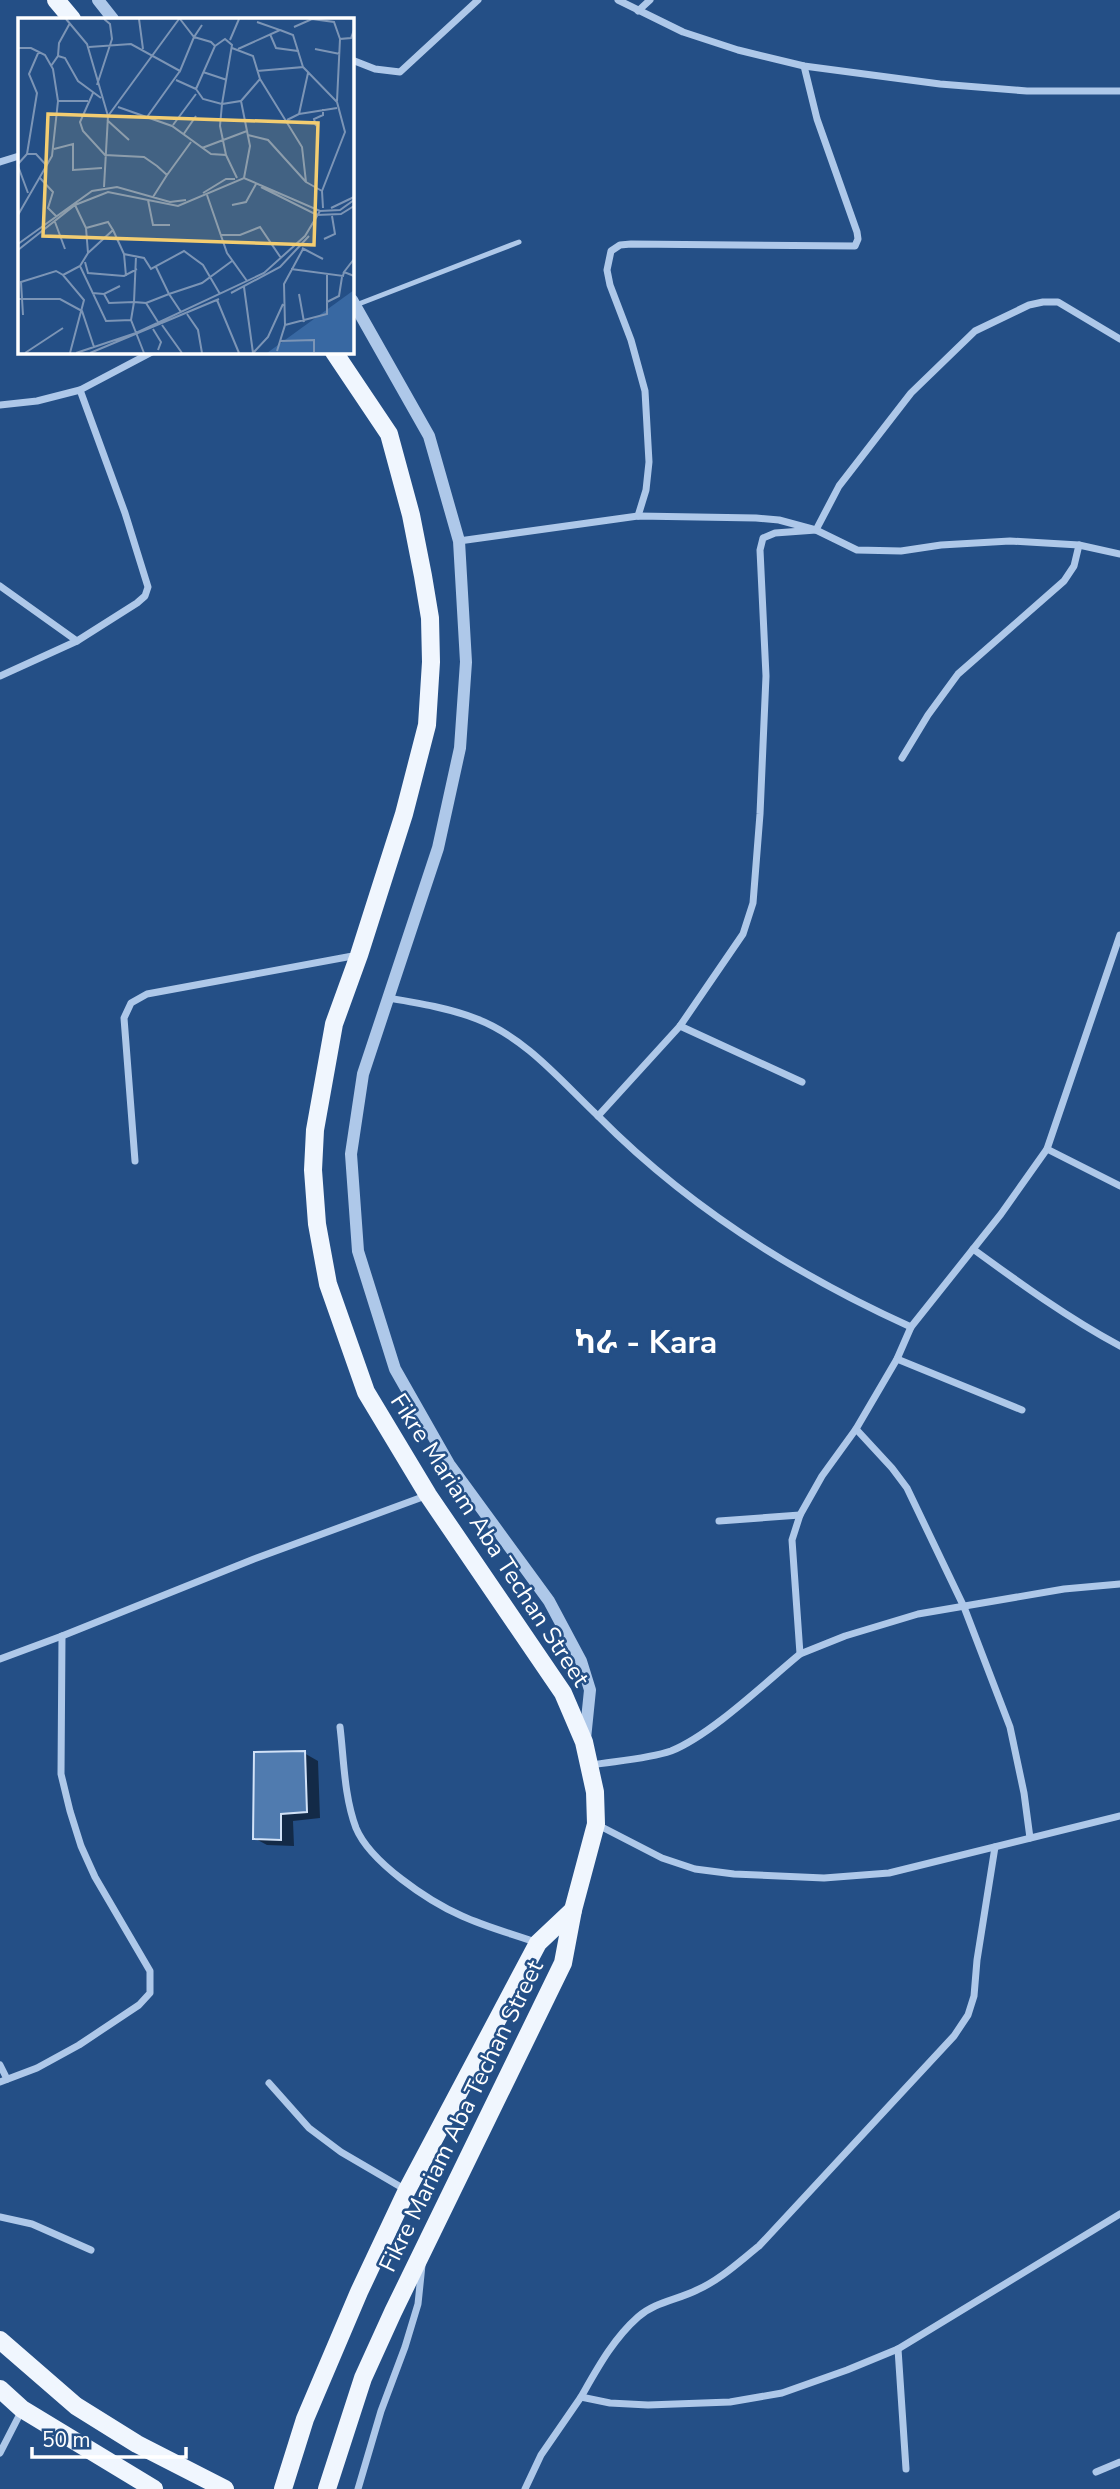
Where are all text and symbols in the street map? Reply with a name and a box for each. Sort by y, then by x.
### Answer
inset map [18,18,354,354]
district label: ካራ - Kara [575,1321,717,1364]
street label: Fikre Mariam Aba Techan Street [383,1387,597,1693]
street label: Fikre Mariam Aba Techan Street [371,1954,551,2277]
scale bar [32,2416,186,2460]
text: 50 m [42,2426,91,2454]

